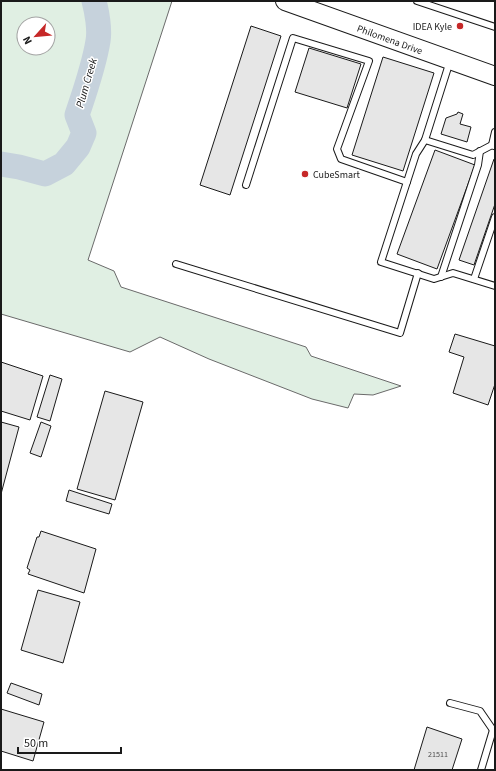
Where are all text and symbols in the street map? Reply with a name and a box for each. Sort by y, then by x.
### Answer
north arrow [16,16,56,56]
place label: IDEA Kyle [413,20,452,34]
marker: IDEA Kyle [455,21,465,31]
street label: Philomena Drive [355,22,424,58]
text: N [19,34,36,47]
water label: Plum Creek [72,56,101,110]
place label: CubeSmart [313,168,360,182]
marker: CubeSmart [300,169,310,179]
scale bar [18,729,121,755]
text: 50 m [24,735,48,752]
house number: 21511 [428,749,448,760]

